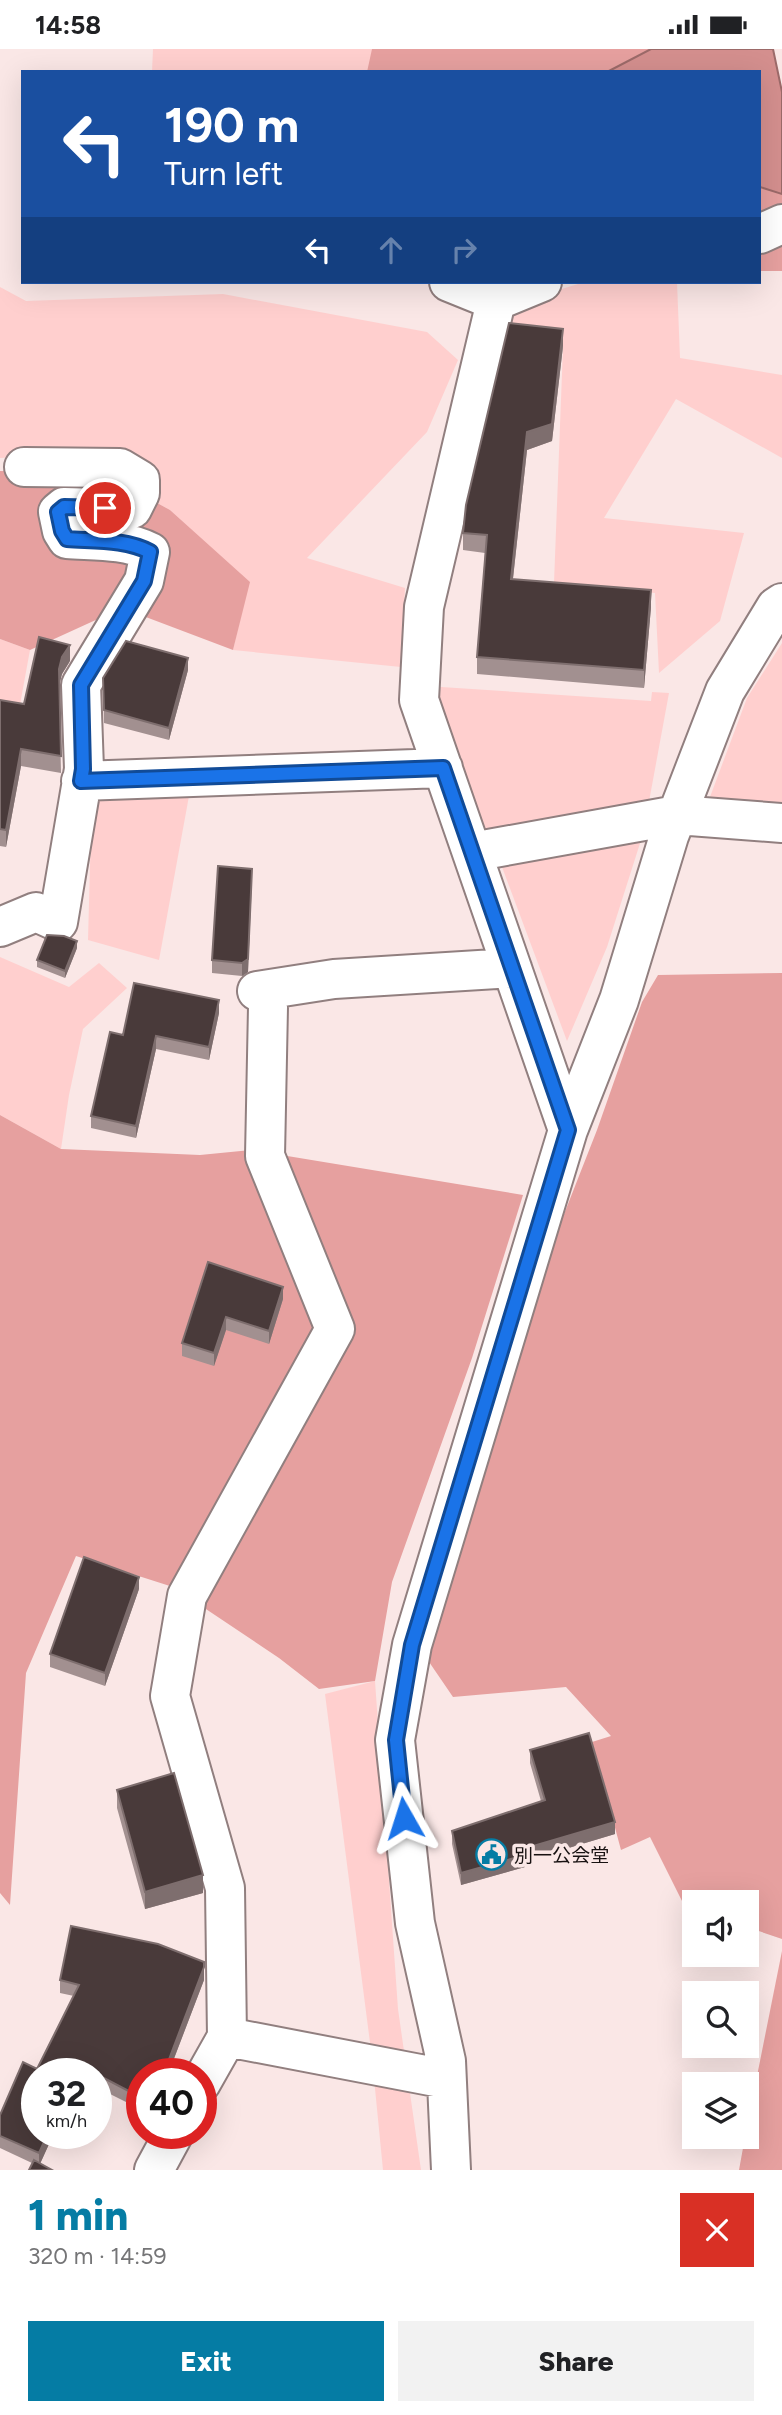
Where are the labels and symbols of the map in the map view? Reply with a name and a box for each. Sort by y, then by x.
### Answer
pin [75,478,135,538]
position arrow [367,1781,441,1855]
public building icon: 別一公会堂 [474,1838,508,1872]
place label: 別一公会堂 [514,1844,609,1867]
speed limit sign: 40 [126,2058,217,2149]

